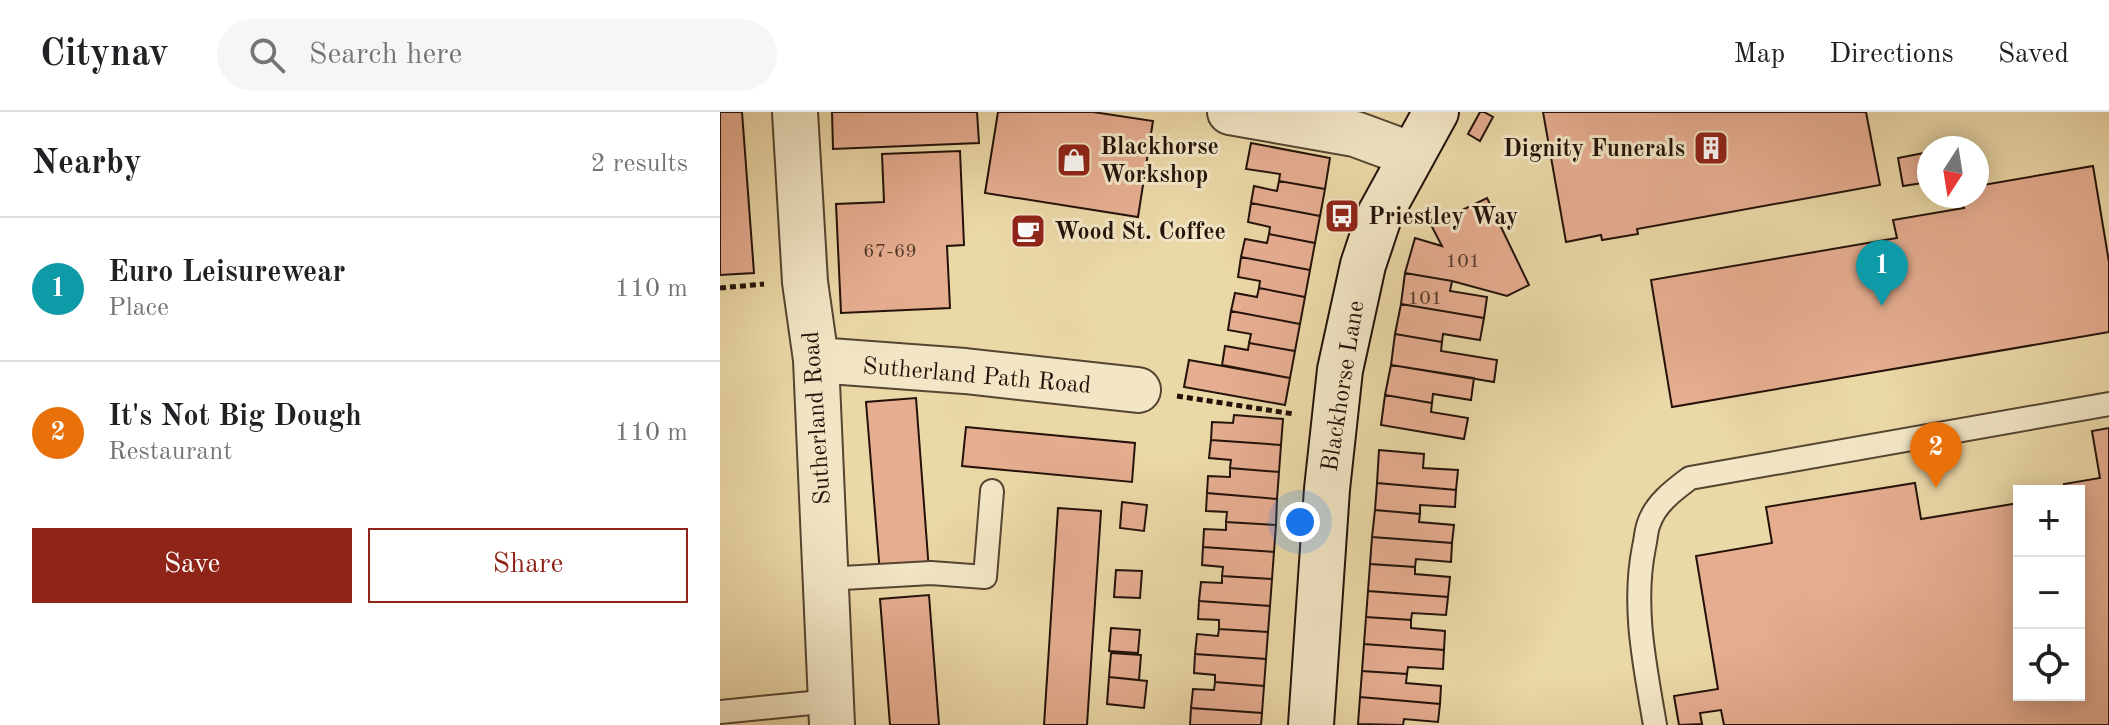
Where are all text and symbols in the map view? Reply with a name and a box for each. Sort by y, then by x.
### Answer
search box [217,19,777,91]
icon: search [245,33,289,77]
text: Citynav [40,36,169,74]
text: Search here [309,40,462,70]
text: Map [1733,41,1785,69]
text: Directions [1829,41,1954,69]
text: Saved [1998,41,2069,69]
building icon: Dignity Funerals [1692,129,1730,167]
place label: Blackhorse Workshop [1100,136,1219,188]
north arrow [1917,136,1989,208]
place label: Dignity Funerals [1503,138,1685,162]
shop icon: Blackhorse Workshop [1055,141,1093,179]
text: Nearby [32,147,142,181]
text: 2 results [590,151,688,177]
bus stop icon: Priestley Way [1323,197,1361,235]
place label: Priestley Way [1368,206,1518,230]
cafe icon: Wood St. Coffee [1009,212,1047,250]
place label: Wood St. Coffee [1054,221,1226,245]
pin: 1 [1856,240,1908,306]
house number: 67-69 [863,242,917,262]
house number: 101 [1446,252,1480,272]
text: Euro Leisurewear [108,258,345,288]
text: 1 [50,276,66,302]
text: 110 m [615,276,688,302]
house number: 101 [1408,289,1442,309]
text: Place [108,295,169,321]
street label: Blackhorse Lane [1319,299,1369,474]
street label: Sutherland Road [800,330,836,506]
street label: Sutherland Path Road [862,355,1092,399]
text: It's Not Big Dough [108,402,362,432]
text: 2 [50,420,66,446]
text: 110 m [615,420,688,446]
pin: 2 [1910,422,1962,488]
text: Restaurant [108,439,232,465]
map controls [2013,485,2085,701]
button: + [2013,485,2085,557]
your location [1280,502,1320,542]
button: Save [32,528,352,603]
button: Share [368,528,688,603]
button: − [2013,557,2085,629]
button: locate [2013,629,2085,701]

